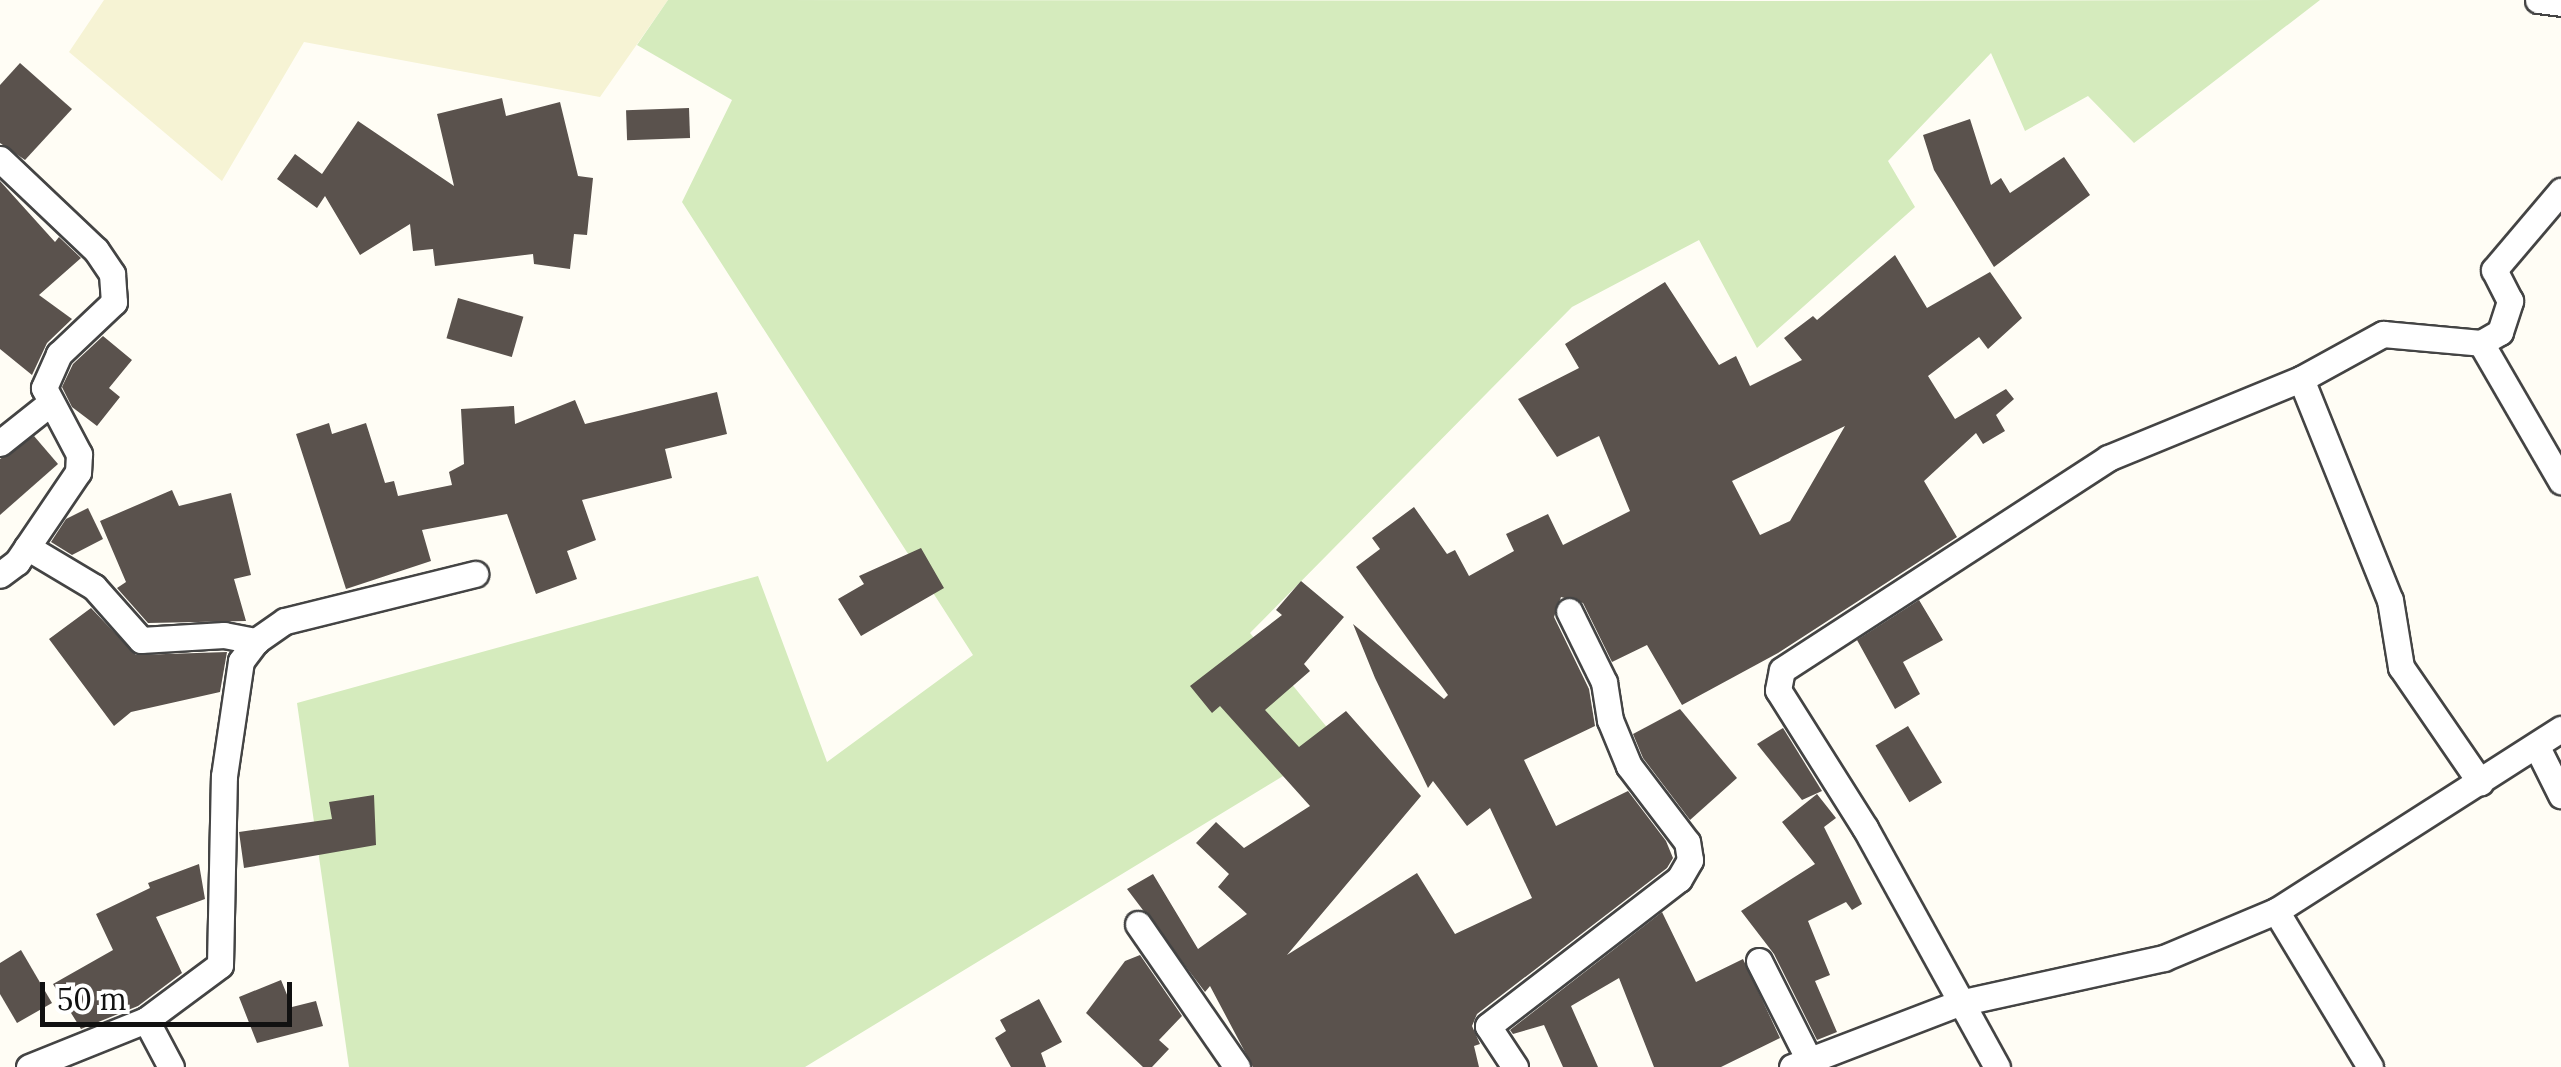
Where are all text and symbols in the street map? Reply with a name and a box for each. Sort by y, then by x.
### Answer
scale bar [45,962,298,1024]
text: 50 m [57,980,127,1018]

